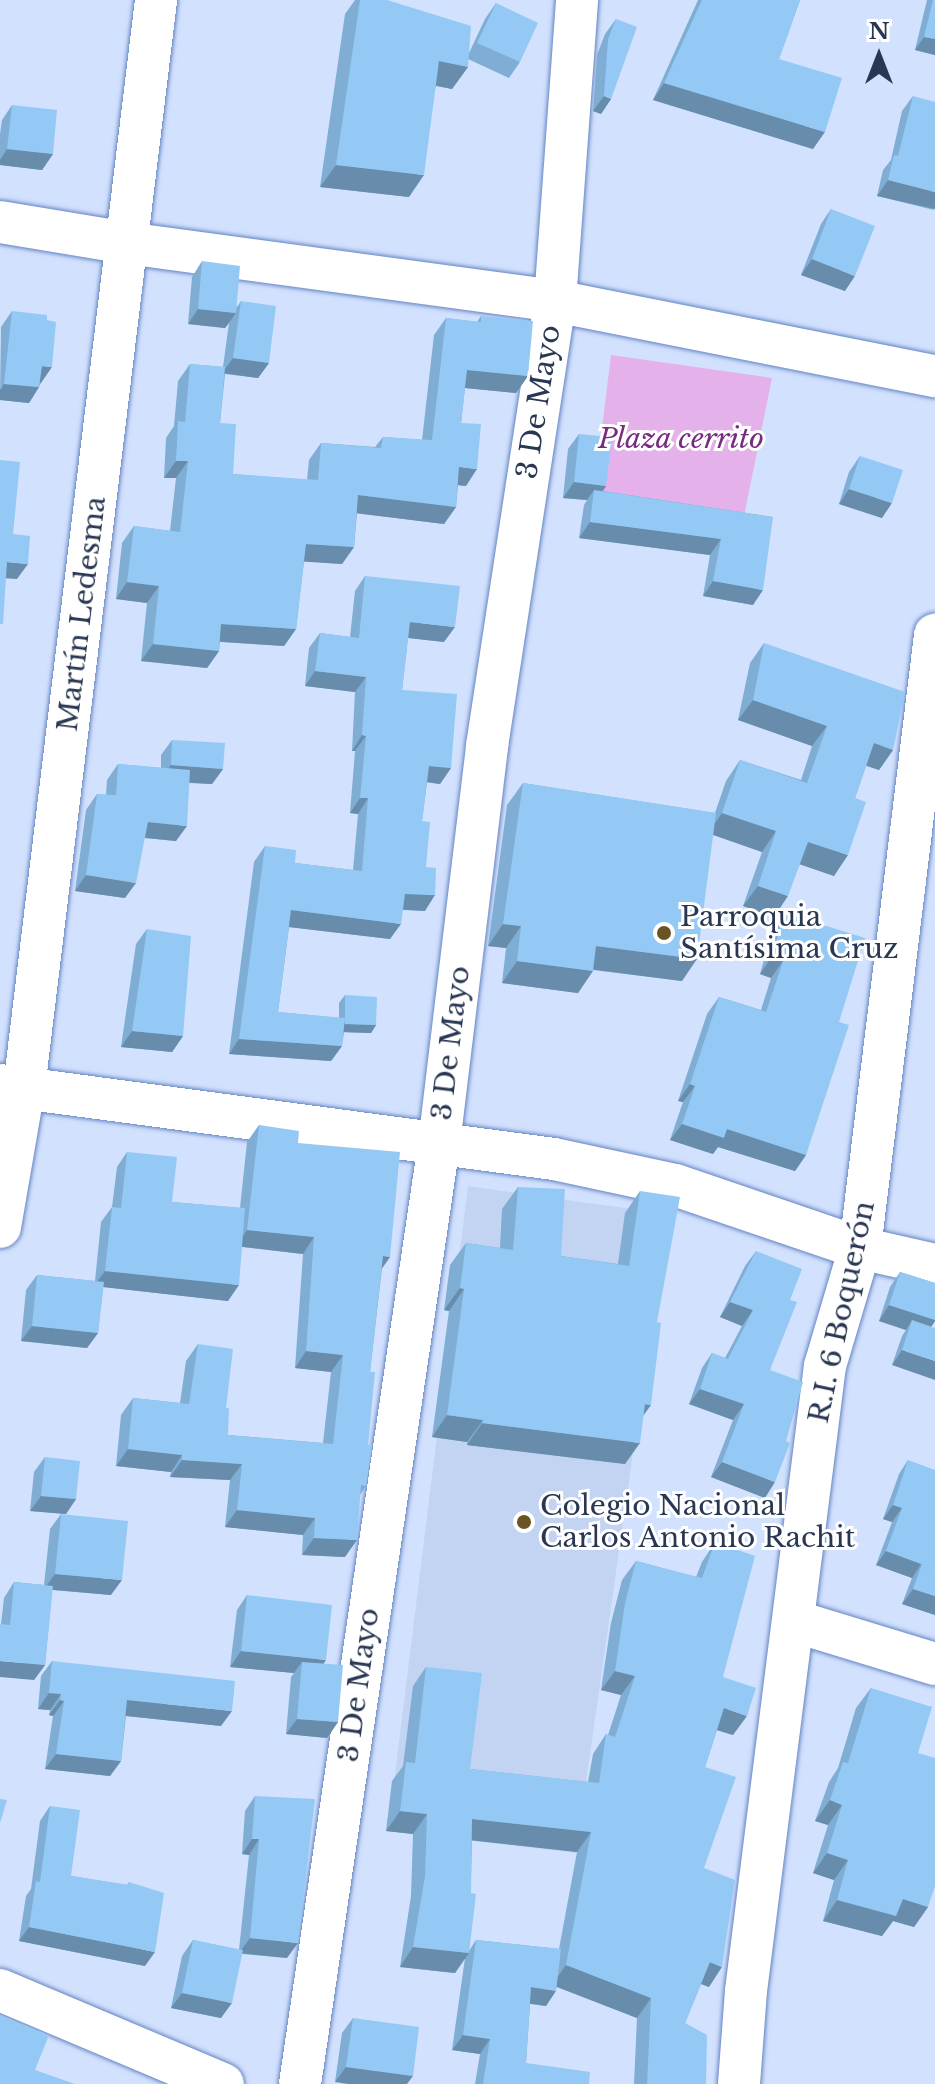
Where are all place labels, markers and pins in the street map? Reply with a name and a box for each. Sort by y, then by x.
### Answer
place label: Parroquia Santísima Cruz [680,900,899,966]
marker: Parroquia Santísima Cruz [655,924,673,942]
place label: Colegio Nacional Carlos Antonio Rachit [540,1489,856,1555]
marker: Colegio Nacional Carlos Antonio Rachit [515,1513,533,1531]

